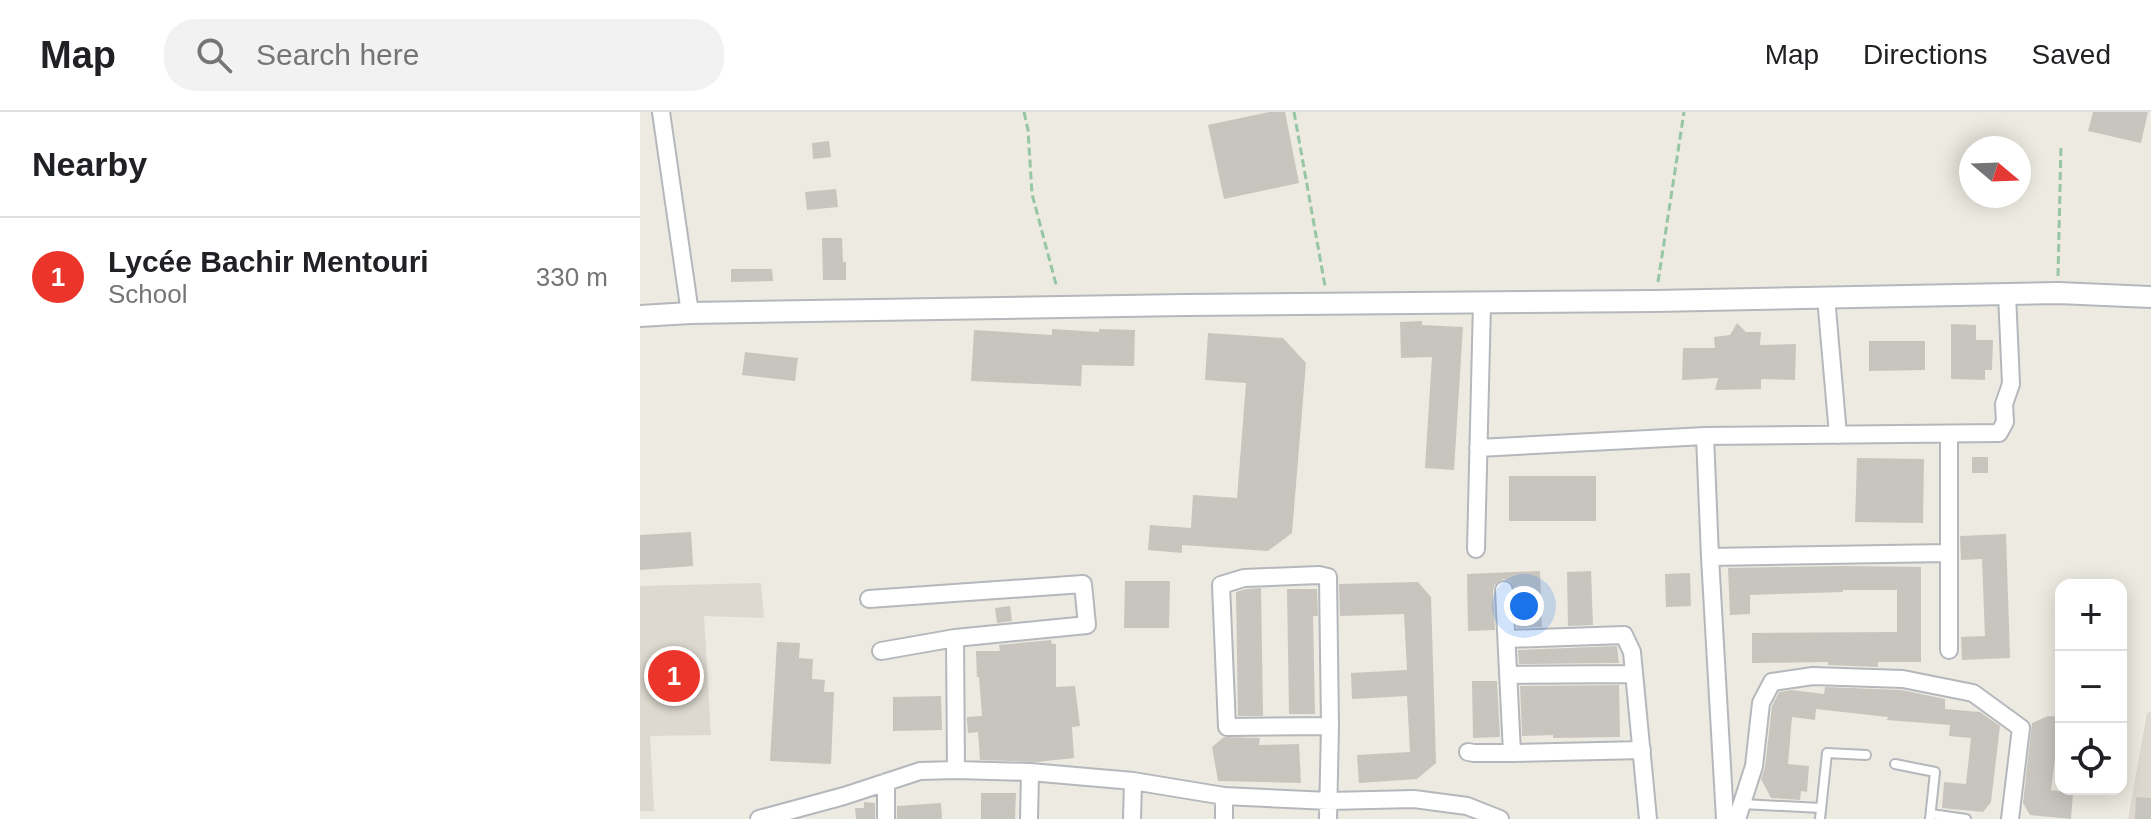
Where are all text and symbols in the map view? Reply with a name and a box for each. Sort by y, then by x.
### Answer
search box [164,19,724,91]
icon: search [192,33,236,77]
text: Map [40,34,116,76]
text: Search here [256,38,419,71]
text: Map [1765,39,1819,70]
text: Directions [1863,39,1988,70]
text: Saved [2032,39,2111,70]
north arrow [1959,136,2031,208]
text: Nearby [32,145,147,183]
text: Lycée Bachir Mentouri [108,245,429,278]
text: 1 [51,262,65,292]
text: 330 m [536,262,608,292]
text: School [108,279,188,309]
map controls [2055,579,2127,795]
button: + [2055,579,2127,651]
your location [1504,586,1544,626]
pin: 1 [648,646,700,706]
button: − [2055,651,2127,723]
button: locate [2055,723,2127,795]

